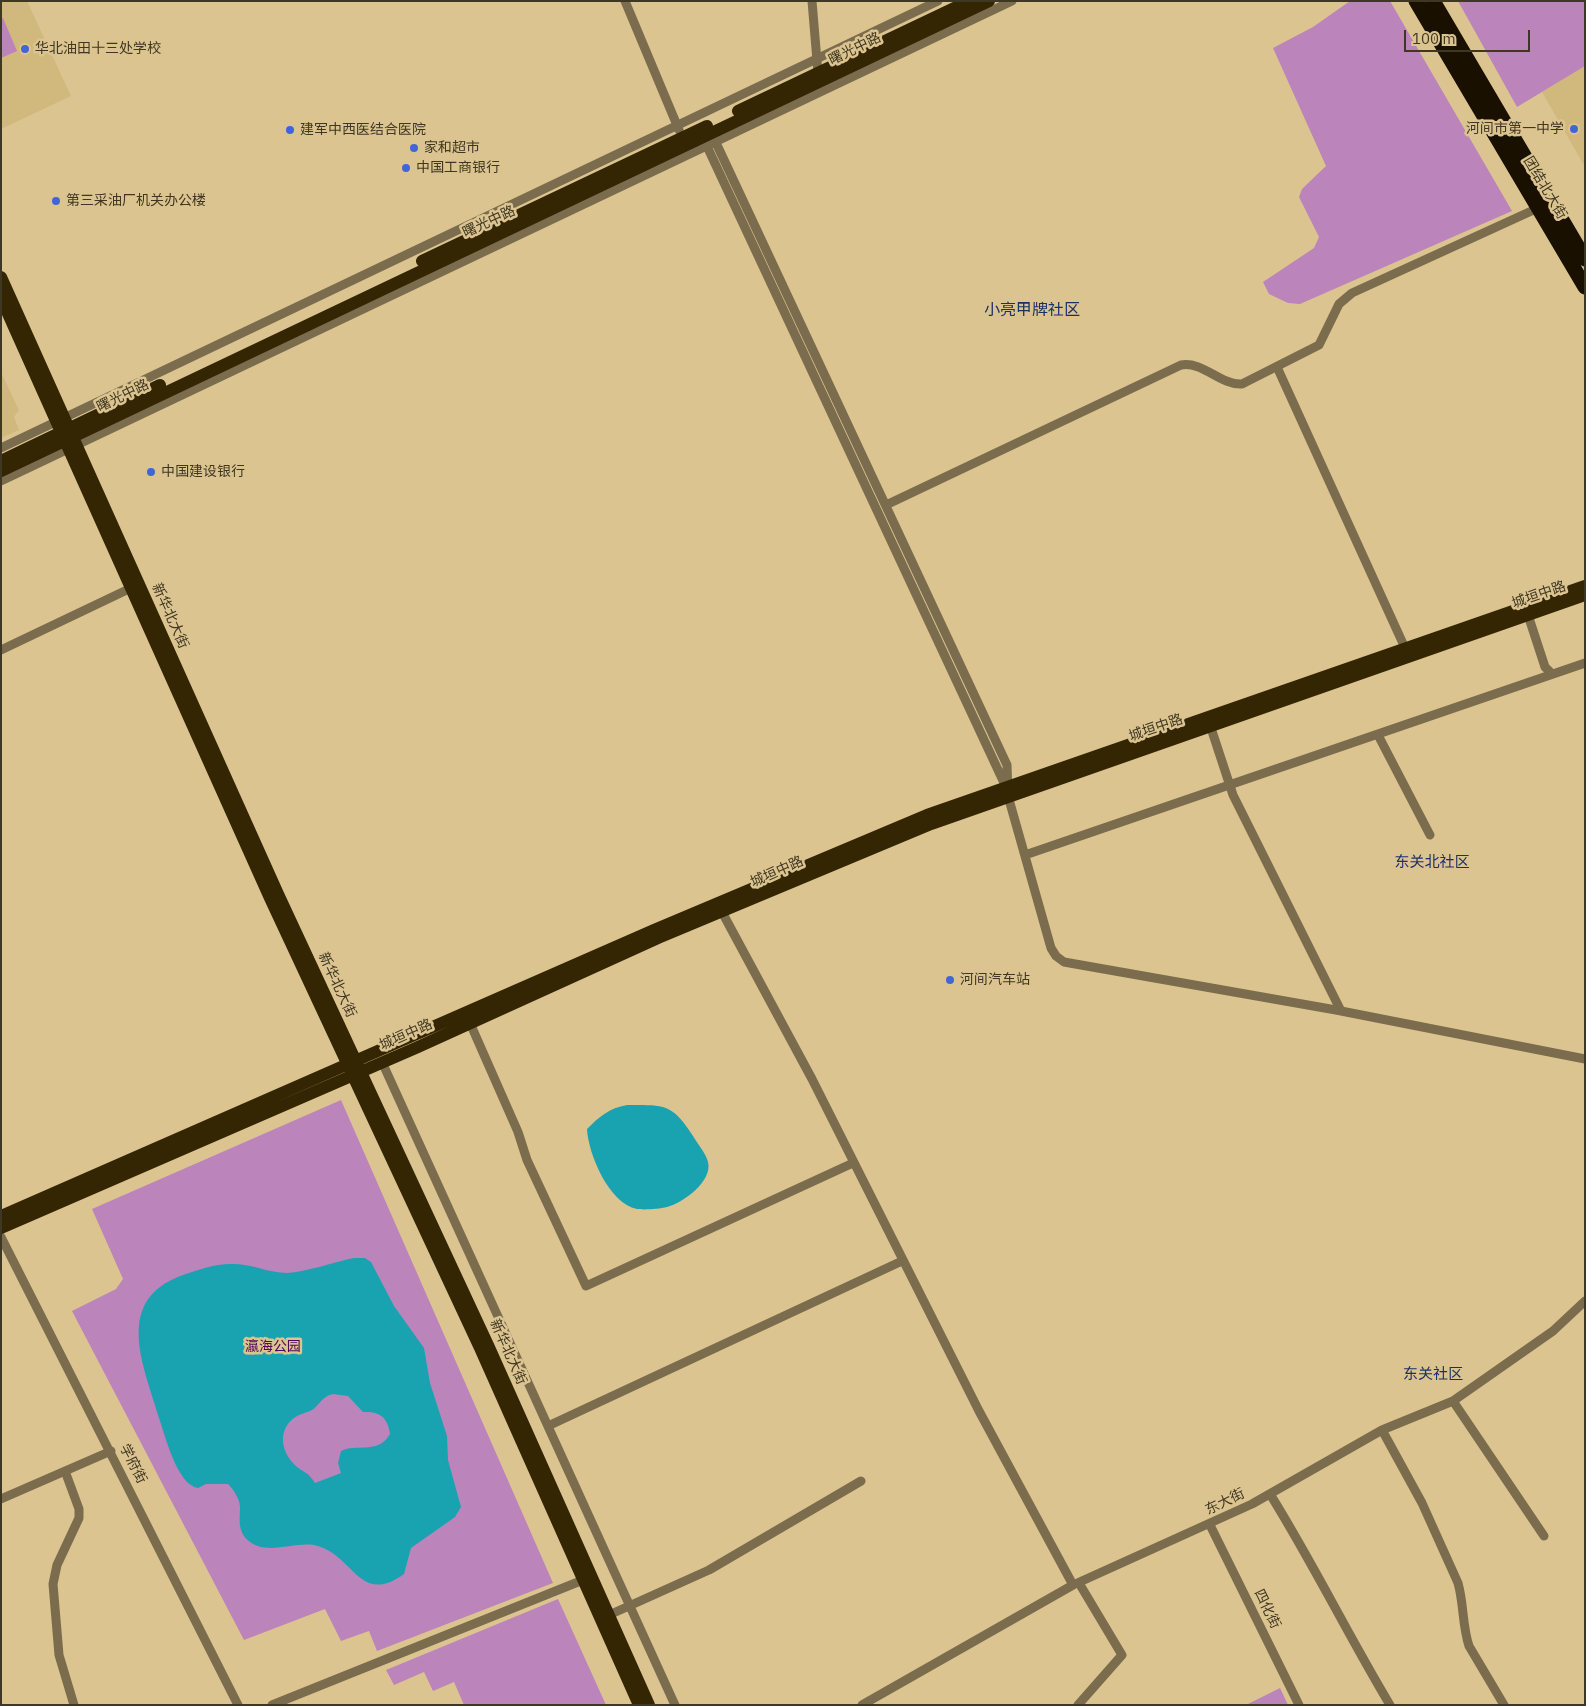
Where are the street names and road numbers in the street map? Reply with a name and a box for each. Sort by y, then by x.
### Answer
street label: 曙光中路 [826,29,884,69]
street label: 团结北大街 [1520,154,1570,222]
street label: 曙光中路 [460,203,518,241]
street label: 曙光中路 [94,376,152,416]
street label: 城垣中路 [1510,578,1568,612]
street label: 新华北大街 [148,581,192,651]
street label: 城垣中路 [1127,711,1185,745]
street label: 城垣中路 [748,853,806,891]
street label: 新华北大街 [315,950,359,1020]
street label: 城垣中路 [377,1016,435,1054]
street label: 新华北大街 [486,1317,530,1387]
street label: 学府街 [116,1441,150,1487]
street label: 东大街 [1202,1485,1248,1519]
street label: 四化街 [1250,1586,1284,1632]

